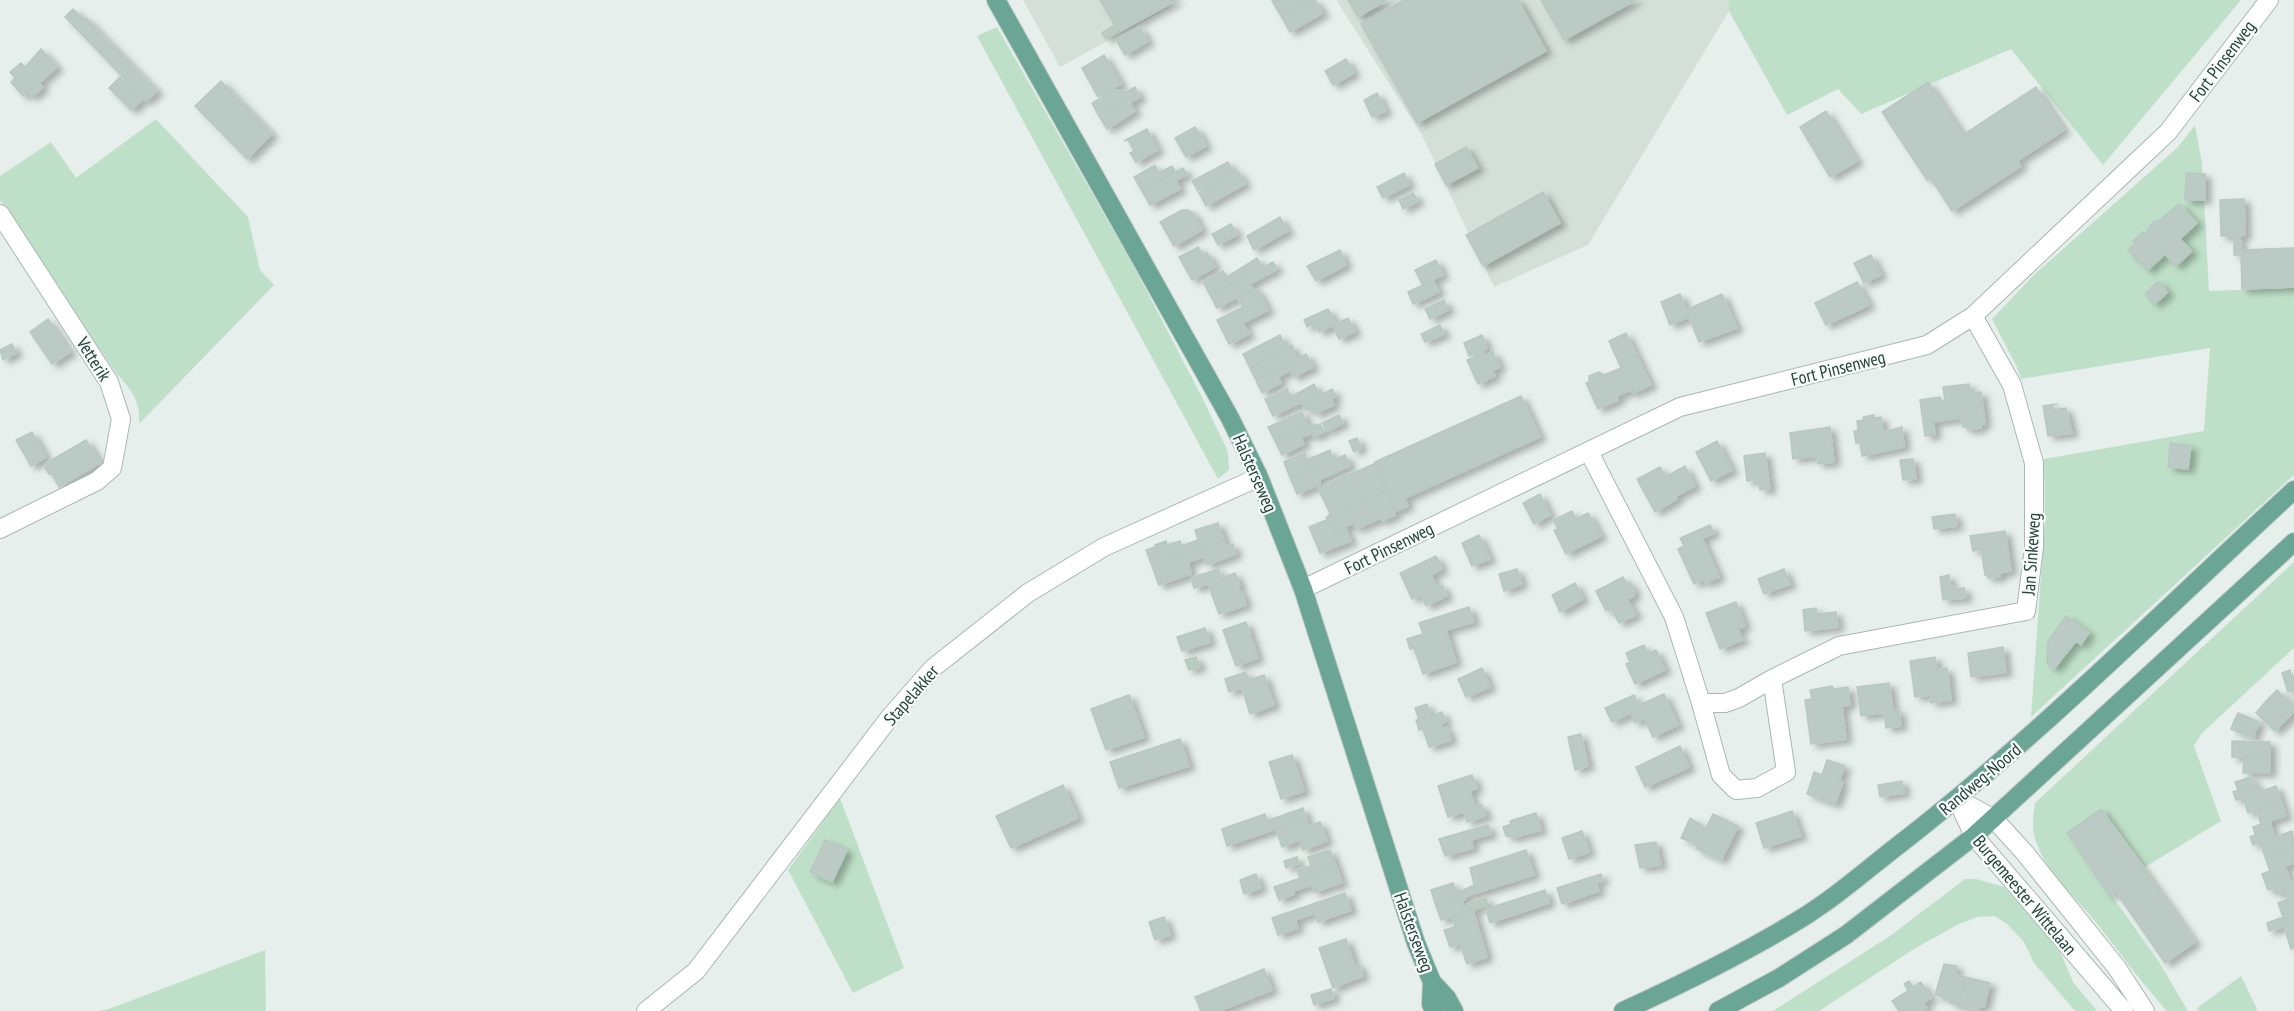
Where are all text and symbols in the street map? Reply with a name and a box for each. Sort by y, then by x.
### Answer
street label: Fort Pinsenweg [2184,16,2260,106]
street label: Vetterik [71,332,116,385]
street label: Fort Pinsenweg [1789,345,1887,391]
street label: Halsterseweg [1228,430,1282,516]
street label: Jan Sinkeweg [2017,512,2045,597]
street label: Fort Pinsenweg [1341,517,1437,579]
street label: Stapelakker [878,660,944,730]
street label: Randweg-Noord [1934,738,2026,820]
street label: Burgemeester Wittelaan [1968,830,2082,960]
street label: Halsterseweg [1389,889,1439,975]

